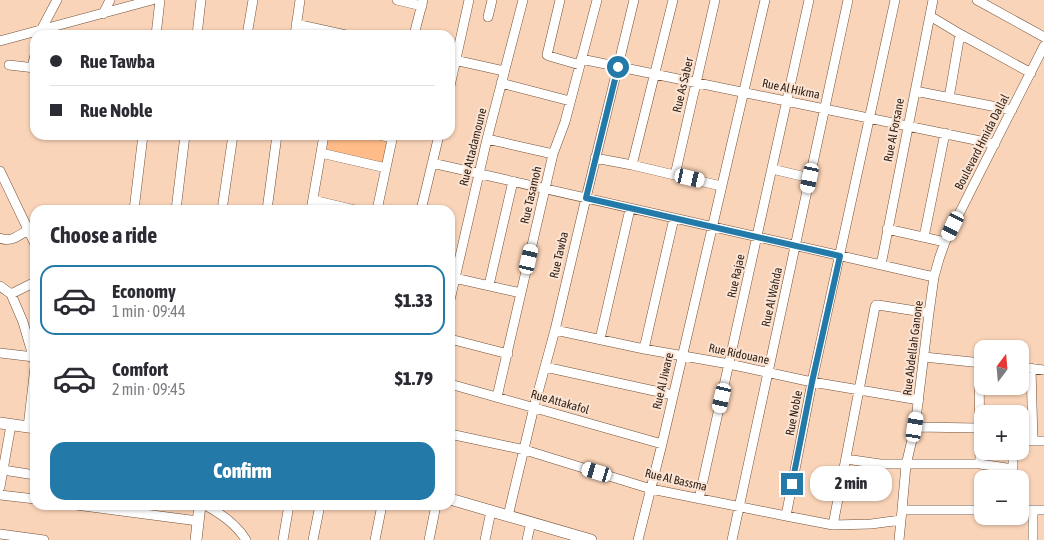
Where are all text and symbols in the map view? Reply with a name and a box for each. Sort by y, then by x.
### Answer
text: Rue Tawba [80,50,155,72]
route start [607,56,629,78]
street label: Rue As Saber [670,56,696,114]
street label: Rue Al Hikma [761,76,821,102]
street label: Boulevard Hmida Dallal [952,91,1013,192]
street label: Rue Al Forsane [881,97,907,163]
text: Rue Noble [80,99,153,121]
street label: Rue Attadamoune [457,107,489,187]
car [799,162,820,194]
street label: Rue Tasamoh [518,165,544,225]
car [673,167,706,189]
car [939,209,966,243]
text: Choose a ride [50,222,157,248]
street label: Rue Tawba [547,230,571,280]
car [518,243,539,275]
street label: Rue Rajae [725,253,747,299]
street label: Rue Al Wahda [759,266,785,328]
icon: car [52,278,97,323]
text: Economy [112,280,176,302]
text: $1.33 [395,289,433,311]
street label: Rue Abdellah Ganone [900,300,926,396]
text: 1 min · 09:44 [112,302,185,320]
north arrow [974,340,1029,395]
map controls [974,340,1029,525]
street label: Rue Ridouane [707,341,771,367]
street label: Rue Al Jiware [650,351,676,411]
icon: car [52,356,97,401]
text: Comfort [112,358,168,380]
text: $1.79 [395,367,433,389]
text: 2 min · 09:45 [112,380,185,398]
car [711,382,732,414]
street label: Rue Attakafol [529,387,592,417]
street label: Rue Noble [783,389,805,437]
button: + [974,405,1029,460]
car [905,411,924,443]
button: Confirm [50,442,435,500]
car [580,460,613,484]
street label: Rue Al Bassma [643,466,709,494]
callout: 2 min [810,466,892,502]
button: − [974,470,1029,525]
route end [781,473,803,495]
text: 2 min [835,474,867,492]

